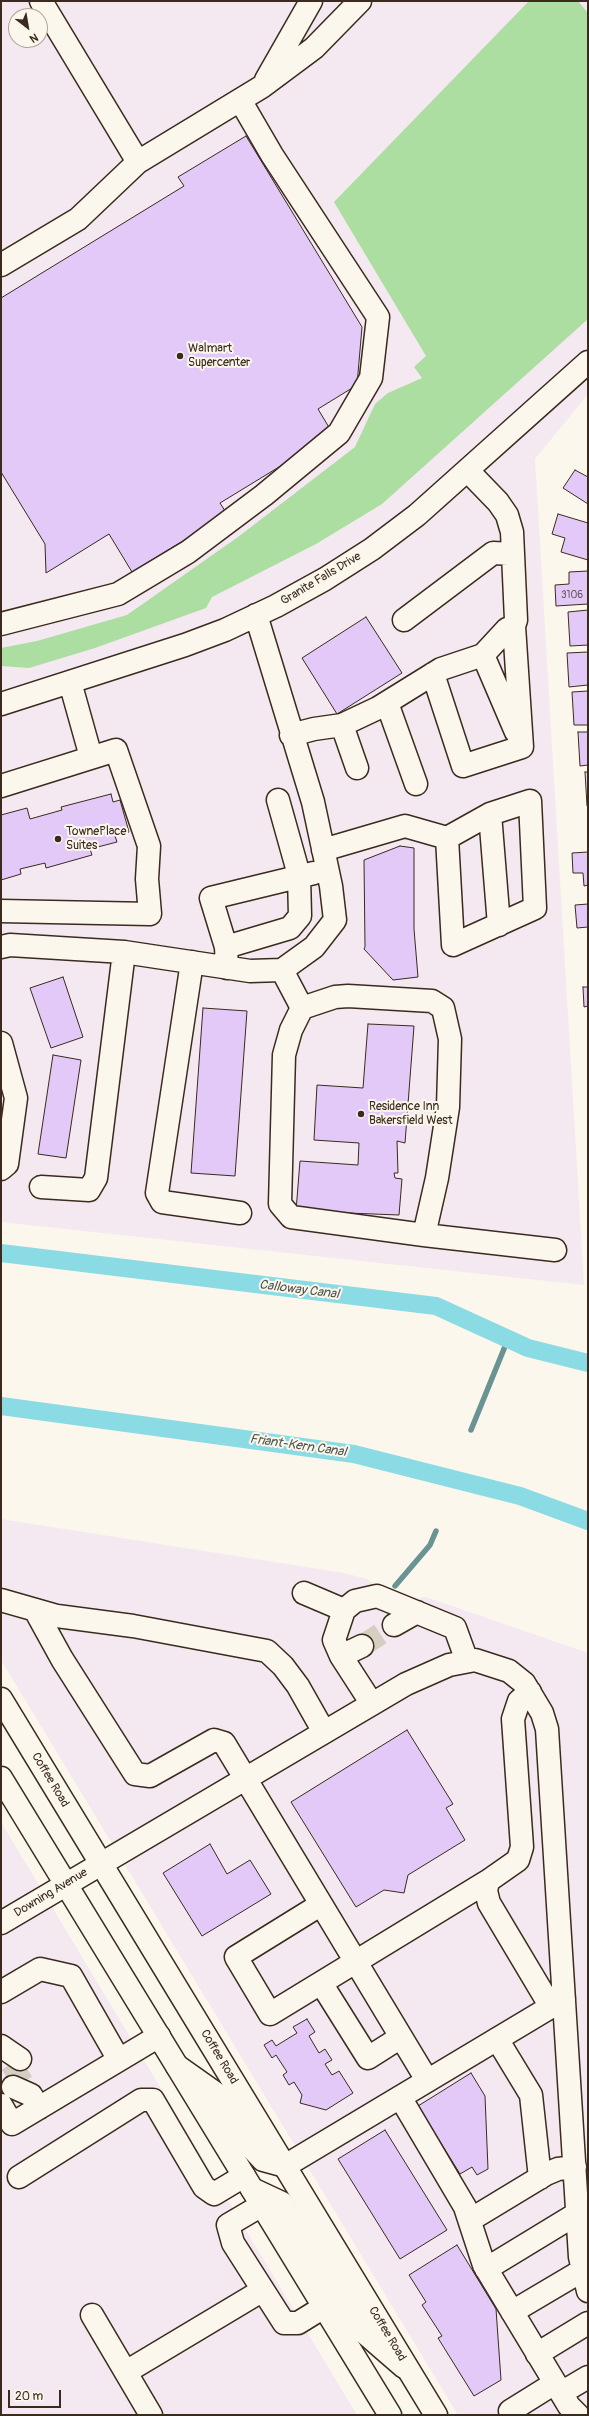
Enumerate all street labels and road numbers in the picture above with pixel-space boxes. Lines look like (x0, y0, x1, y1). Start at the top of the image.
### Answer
street label: Granite Falls Drive (278, 549, 364, 609)
street label: Coffee Road (28, 1750, 72, 1810)
street label: Downing Avenue (12, 1865, 90, 1921)
street label: Coffee Road (197, 2027, 241, 2087)
street label: Coffee Road (365, 2304, 409, 2364)

